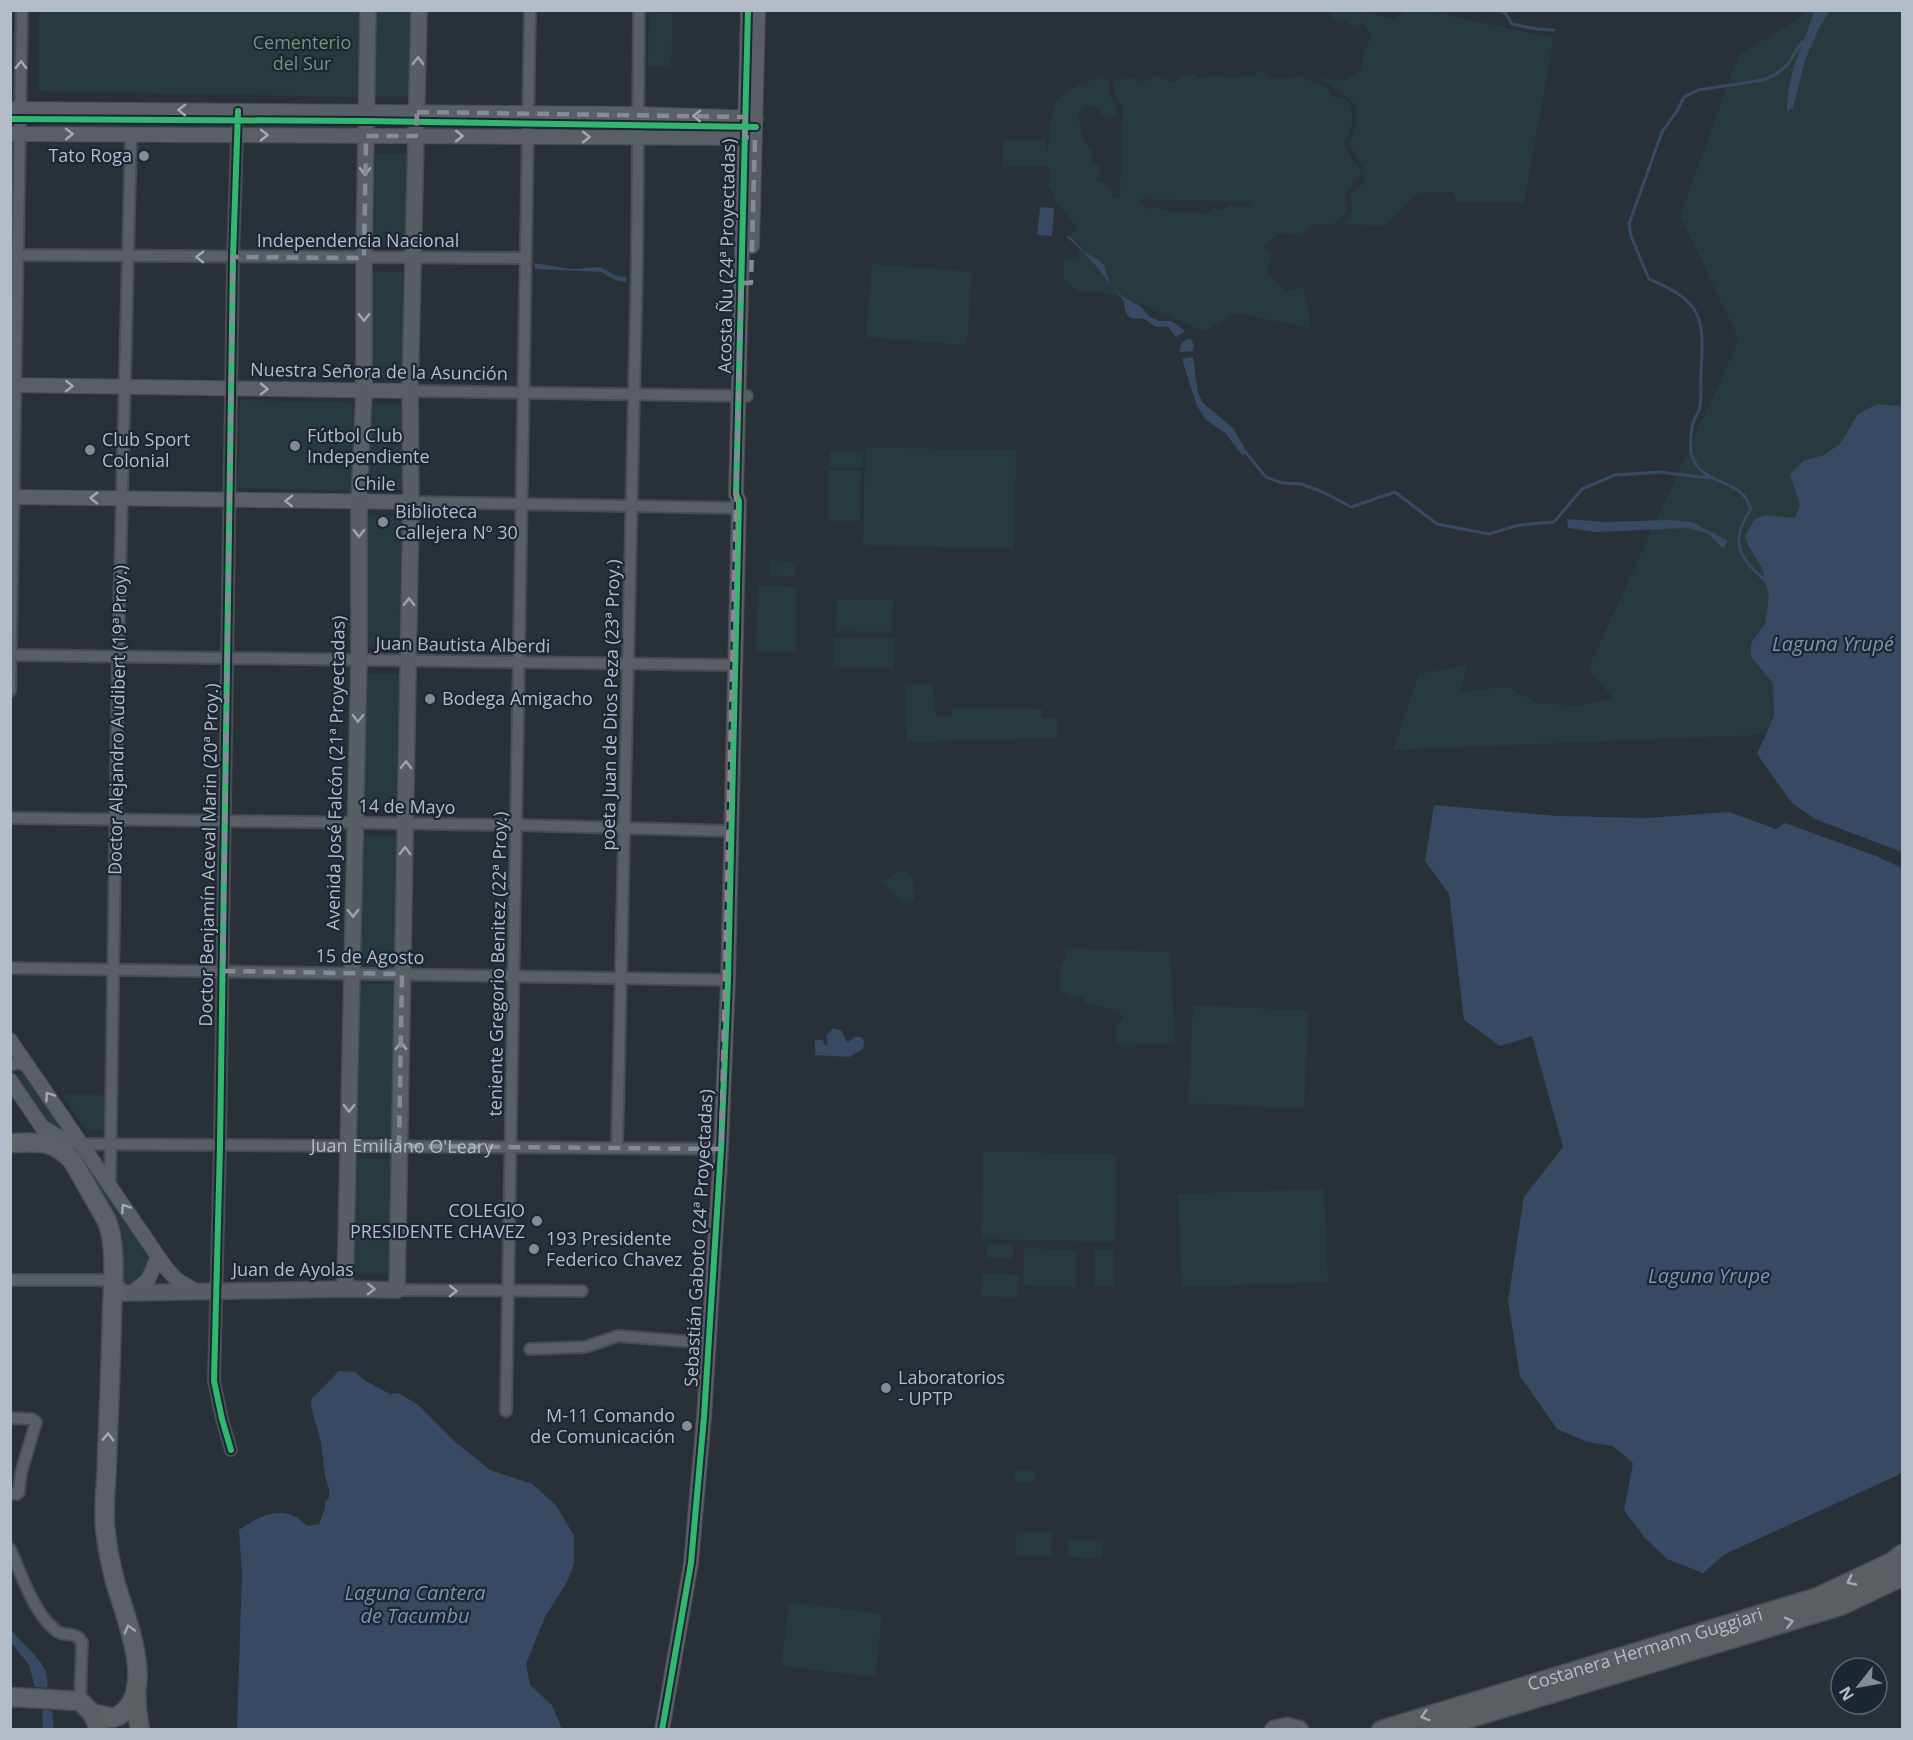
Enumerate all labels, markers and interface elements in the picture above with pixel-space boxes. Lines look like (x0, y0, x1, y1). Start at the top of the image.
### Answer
park label: Cementerio del Sur (253, 30, 351, 75)
one-way arrow (411, 57, 424, 66)
one-way arrow (15, 60, 28, 69)
one-way arrow (177, 104, 186, 117)
one-way arrow (693, 109, 702, 122)
one-way arrow (64, 128, 73, 140)
one-way arrow (259, 129, 268, 141)
one-way arrow (454, 130, 463, 143)
one-way arrow (581, 131, 590, 143)
street label: Acosta Ñu (24ª Proyectadas) (712, 138, 740, 374)
place label: Tato Roga (48, 143, 132, 167)
marker: Tato Roga (137, 149, 151, 163)
one-way arrow (359, 166, 371, 175)
street label: Independencia Nacional (257, 228, 459, 252)
one-way arrow (196, 251, 205, 263)
one-way arrow (358, 312, 370, 321)
street label: Nuestra Señora de la Asunción (250, 357, 508, 385)
one-way arrow (64, 380, 73, 392)
one-way arrow (259, 383, 268, 395)
place label: Fútbol Club Independiente (307, 423, 430, 468)
place label: Club Sport Colonial (102, 427, 190, 472)
marker: Fútbol Club Independiente (288, 439, 302, 453)
marker: Club Sport Colonial (83, 443, 97, 457)
street label: Chile (354, 471, 396, 495)
one-way arrow (90, 492, 99, 504)
one-way arrow (285, 495, 294, 507)
place label: Biblioteca Callejera Nº 30 (395, 499, 518, 544)
marker: Biblioteca Callejera Nº 30 (376, 515, 390, 529)
one-way arrow (353, 528, 365, 537)
street label: poeta Juan de Dios Peza (23ª Proy.) (595, 559, 625, 851)
street label: Doctor Alejandro Audibert (19ª Proy.) (102, 565, 132, 875)
one-way arrow (403, 597, 415, 606)
street label: Avenida José Falcón (21ª Proyectadas) (320, 615, 350, 931)
street label: Juan Bautista Alberdi (373, 630, 551, 658)
water label: Laguna Yrupé (1772, 630, 1894, 657)
street label: Doctor Benjamín Aceval Marin (20ª Proy.) (193, 683, 223, 1027)
place label: Bodega Amigacho (442, 686, 593, 710)
marker: Bodega Amigacho (423, 692, 437, 706)
one-way arrow (351, 713, 364, 722)
one-way arrow (400, 761, 412, 770)
street label: 14 de Mayo (358, 793, 456, 819)
street label: teniente Gregorio Benitez (22ª Proy.) (482, 811, 512, 1117)
one-way arrow (398, 847, 411, 856)
one-way arrow (347, 908, 360, 917)
street label: 15 de Agosto (315, 943, 425, 969)
one-way arrow (395, 1042, 407, 1051)
street label: Sebastián Gaboto (24ª Proyectadas) (678, 1088, 718, 1387)
one-way arrow (45, 1091, 56, 1102)
one-way arrow (343, 1103, 356, 1112)
street label: Juan Emiliano O'Leary (309, 1133, 494, 1158)
place label: COLEGIO PRESIDENTE CHAVEZ (350, 1198, 525, 1243)
one-way arrow (122, 1204, 133, 1215)
marker: COLEGIO PRESIDENTE CHAVEZ (530, 1214, 544, 1228)
place label: 193 Presidente Federico Chavez (546, 1226, 682, 1271)
marker: 193 Presidente Federico Chavez (527, 1242, 541, 1256)
street label: Juan de Ayolas (230, 1257, 354, 1281)
water label: Laguna Yrupe (1648, 1262, 1770, 1289)
one-way arrow (366, 1283, 375, 1295)
one-way arrow (448, 1285, 457, 1297)
place label: Laboratorios - UPTP (898, 1365, 1005, 1410)
marker: Laboratorios - UPTP (879, 1381, 893, 1395)
place label: M-11 Comando de Comunicación (530, 1403, 675, 1448)
marker: M-11 Comando de Comunicación (680, 1419, 694, 1433)
one-way arrow (102, 1432, 114, 1441)
one-way arrow (1847, 1574, 1858, 1586)
water label: Laguna Cantera de Tacumbu (344, 1579, 486, 1629)
street label: Costanera Hermann Guggiari (1524, 1602, 1765, 1696)
one-way arrow (1783, 1617, 1794, 1629)
one-way arrow (124, 1624, 136, 1635)
north arrow (1829, 1656, 1889, 1716)
text: N (1833, 1682, 1859, 1705)
one-way arrow (1420, 1709, 1431, 1721)

